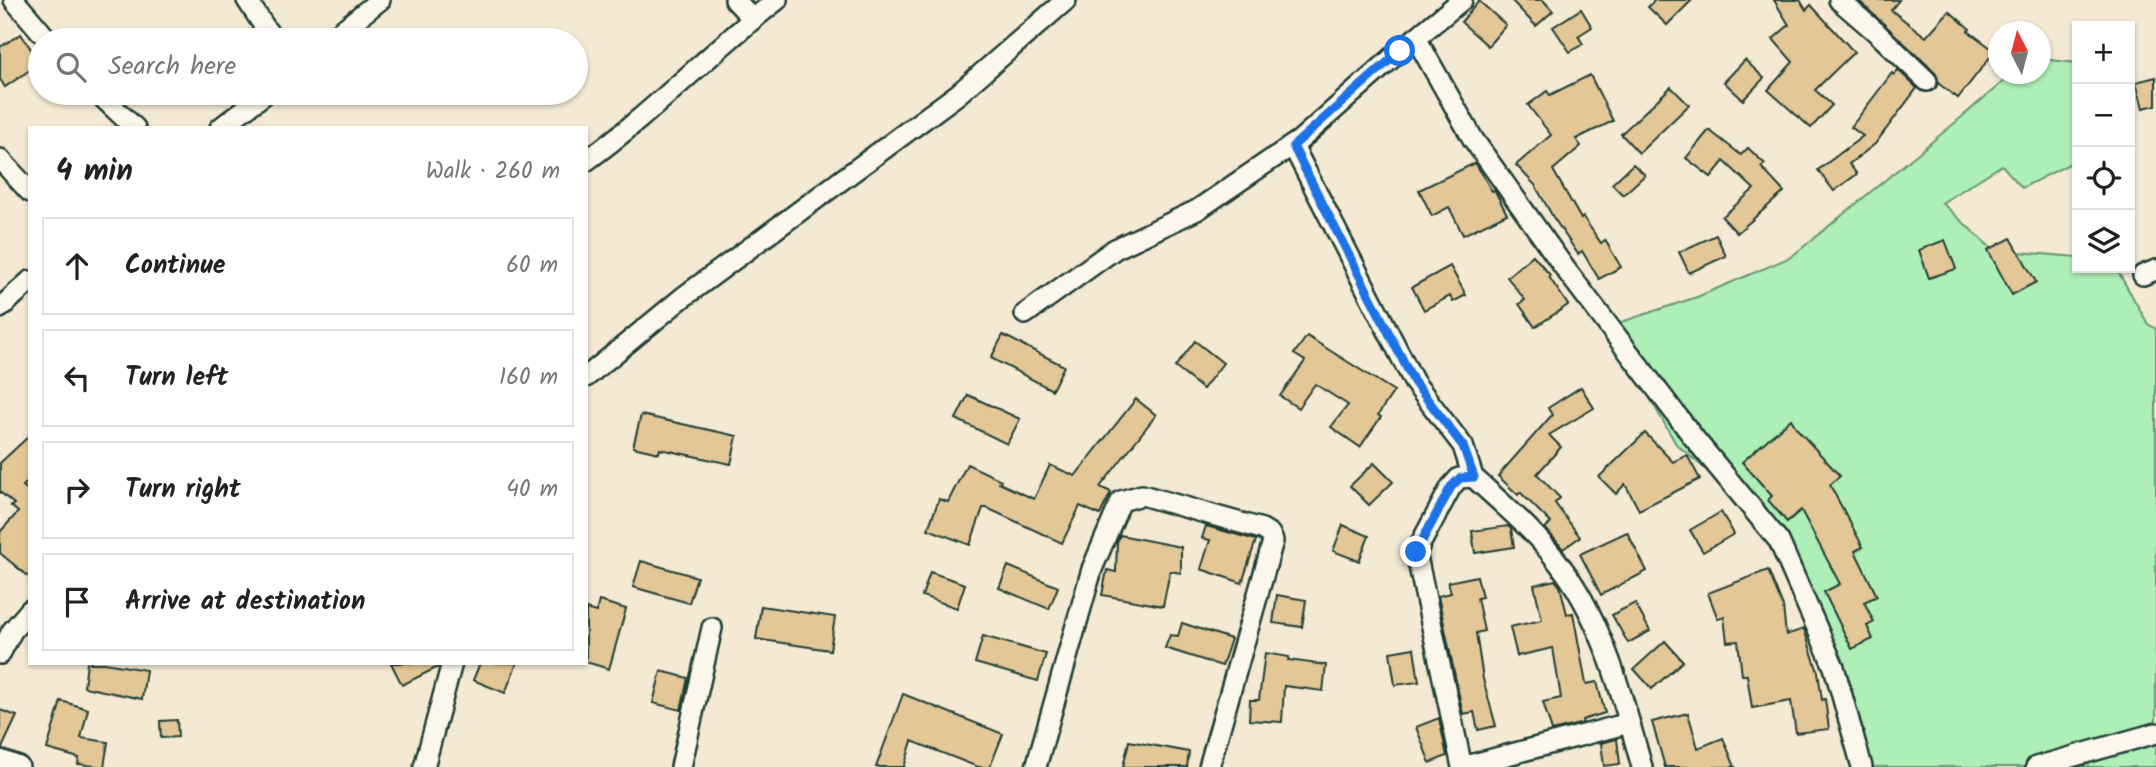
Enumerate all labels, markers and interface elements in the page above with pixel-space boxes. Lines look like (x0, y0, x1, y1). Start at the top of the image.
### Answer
north arrow (1988, 21, 2051, 84)
map controls (2072, 21, 2135, 273)
button: + (2072, 21, 2135, 84)
search box (28, 28, 588, 105)
route start (1384, 35, 1415, 66)
text: Search here (108, 46, 236, 88)
icon: search (52, 48, 90, 86)
button: − (2072, 84, 2135, 147)
button: locate (2072, 147, 2135, 210)
text: 4 min (56, 148, 133, 196)
text: Walk · 260 m (426, 154, 560, 190)
button: layers (2072, 210, 2135, 273)
text: Continue (125, 245, 226, 287)
icon: ahead (58, 247, 96, 285)
text: 60 m (506, 248, 558, 284)
text: Turn left (125, 357, 228, 399)
icon: left (58, 359, 96, 397)
text: 160 m (499, 360, 558, 396)
text: Turn right (125, 469, 241, 511)
icon: right (58, 471, 96, 509)
text: 40 m (506, 472, 558, 508)
route end (1400, 536, 1431, 567)
text: Arrive at destination (125, 581, 365, 623)
icon: arrive (58, 583, 96, 621)

